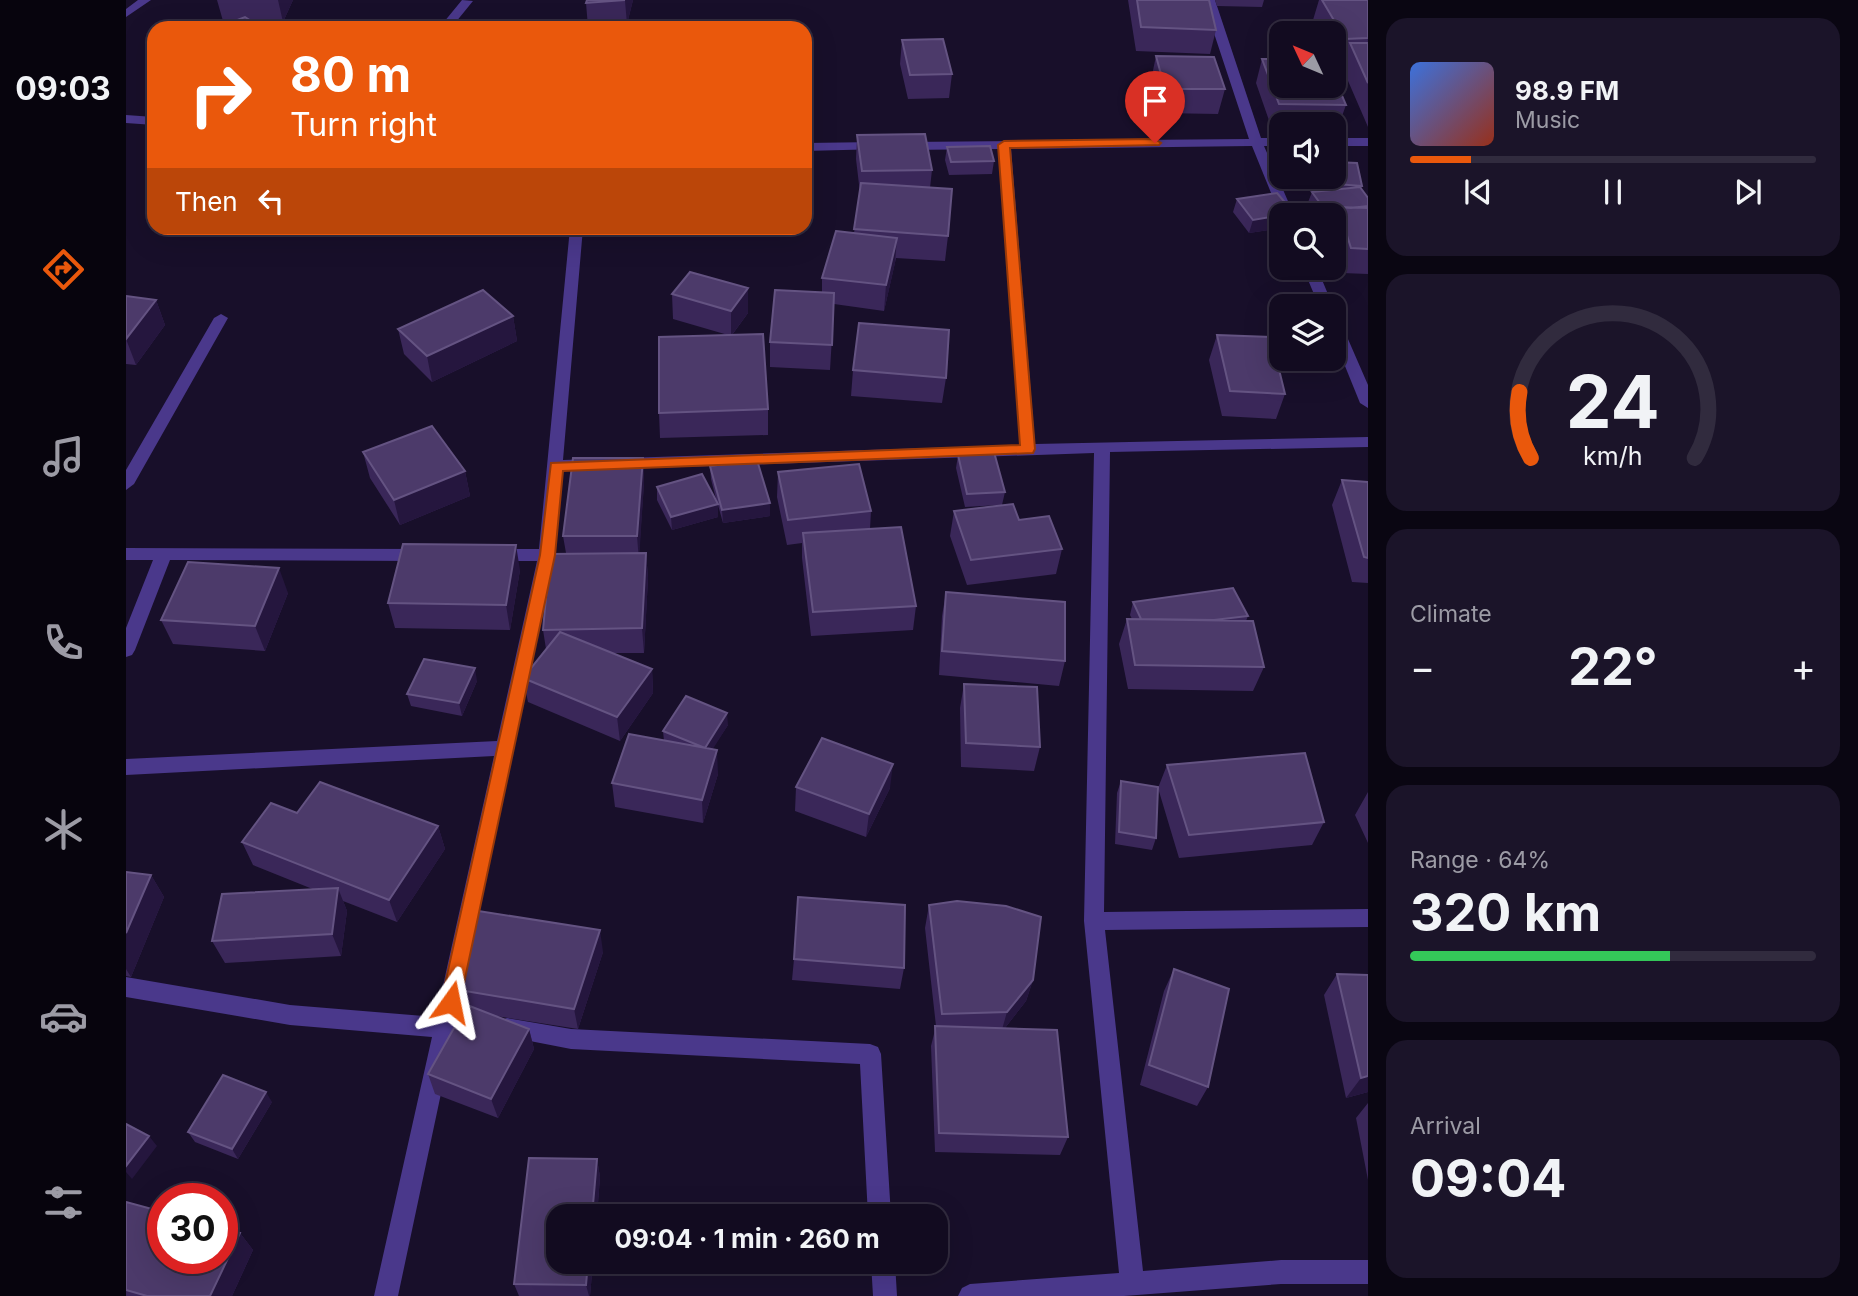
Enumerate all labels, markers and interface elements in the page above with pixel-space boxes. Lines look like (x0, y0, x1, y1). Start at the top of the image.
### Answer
north arrow (1269, 21, 1346, 98)
map controls (1269, 21, 1346, 371)
text: 80 m (290, 45, 411, 104)
icon: right (175, 49, 266, 140)
text: 09:03 (15, 69, 111, 108)
pin (1125, 71, 1185, 143)
text: 98.9 FM (1515, 75, 1619, 106)
icon: arrive (1136, 82, 1174, 120)
text: Turn right (290, 105, 437, 144)
text: Music (1515, 106, 1580, 134)
button: sound (1269, 112, 1346, 189)
icon: previous (1459, 173, 1497, 211)
icon: pause (1594, 173, 1632, 211)
icon: next (1729, 173, 1767, 211)
icon: left (252, 182, 290, 220)
text: Then (175, 186, 238, 217)
button: search (1269, 203, 1346, 280)
icon: directions (39, 245, 88, 294)
button: layers (1269, 294, 1346, 371)
text: 24 (1566, 358, 1660, 447)
icon: music (39, 432, 88, 481)
text: km/h (1583, 441, 1643, 471)
text: Climate (1410, 600, 1492, 628)
icon: phone (39, 618, 88, 667)
text: 22° (1568, 635, 1658, 698)
text: − (1410, 644, 1435, 690)
text: + (1791, 644, 1816, 690)
icon: climate (39, 805, 88, 854)
text: Range · 64% (1410, 846, 1550, 874)
text: 320 km (1410, 881, 1601, 944)
position arrow (414, 965, 488, 1039)
icon: car (39, 992, 88, 1041)
text: Arrival (1410, 1112, 1481, 1140)
text: 09:04 (1410, 1147, 1566, 1210)
icon: filters (39, 1178, 88, 1227)
speed limit sign: 30 (147, 1183, 238, 1274)
text: 09:04 · 1 min · 260 m (614, 1223, 880, 1254)

